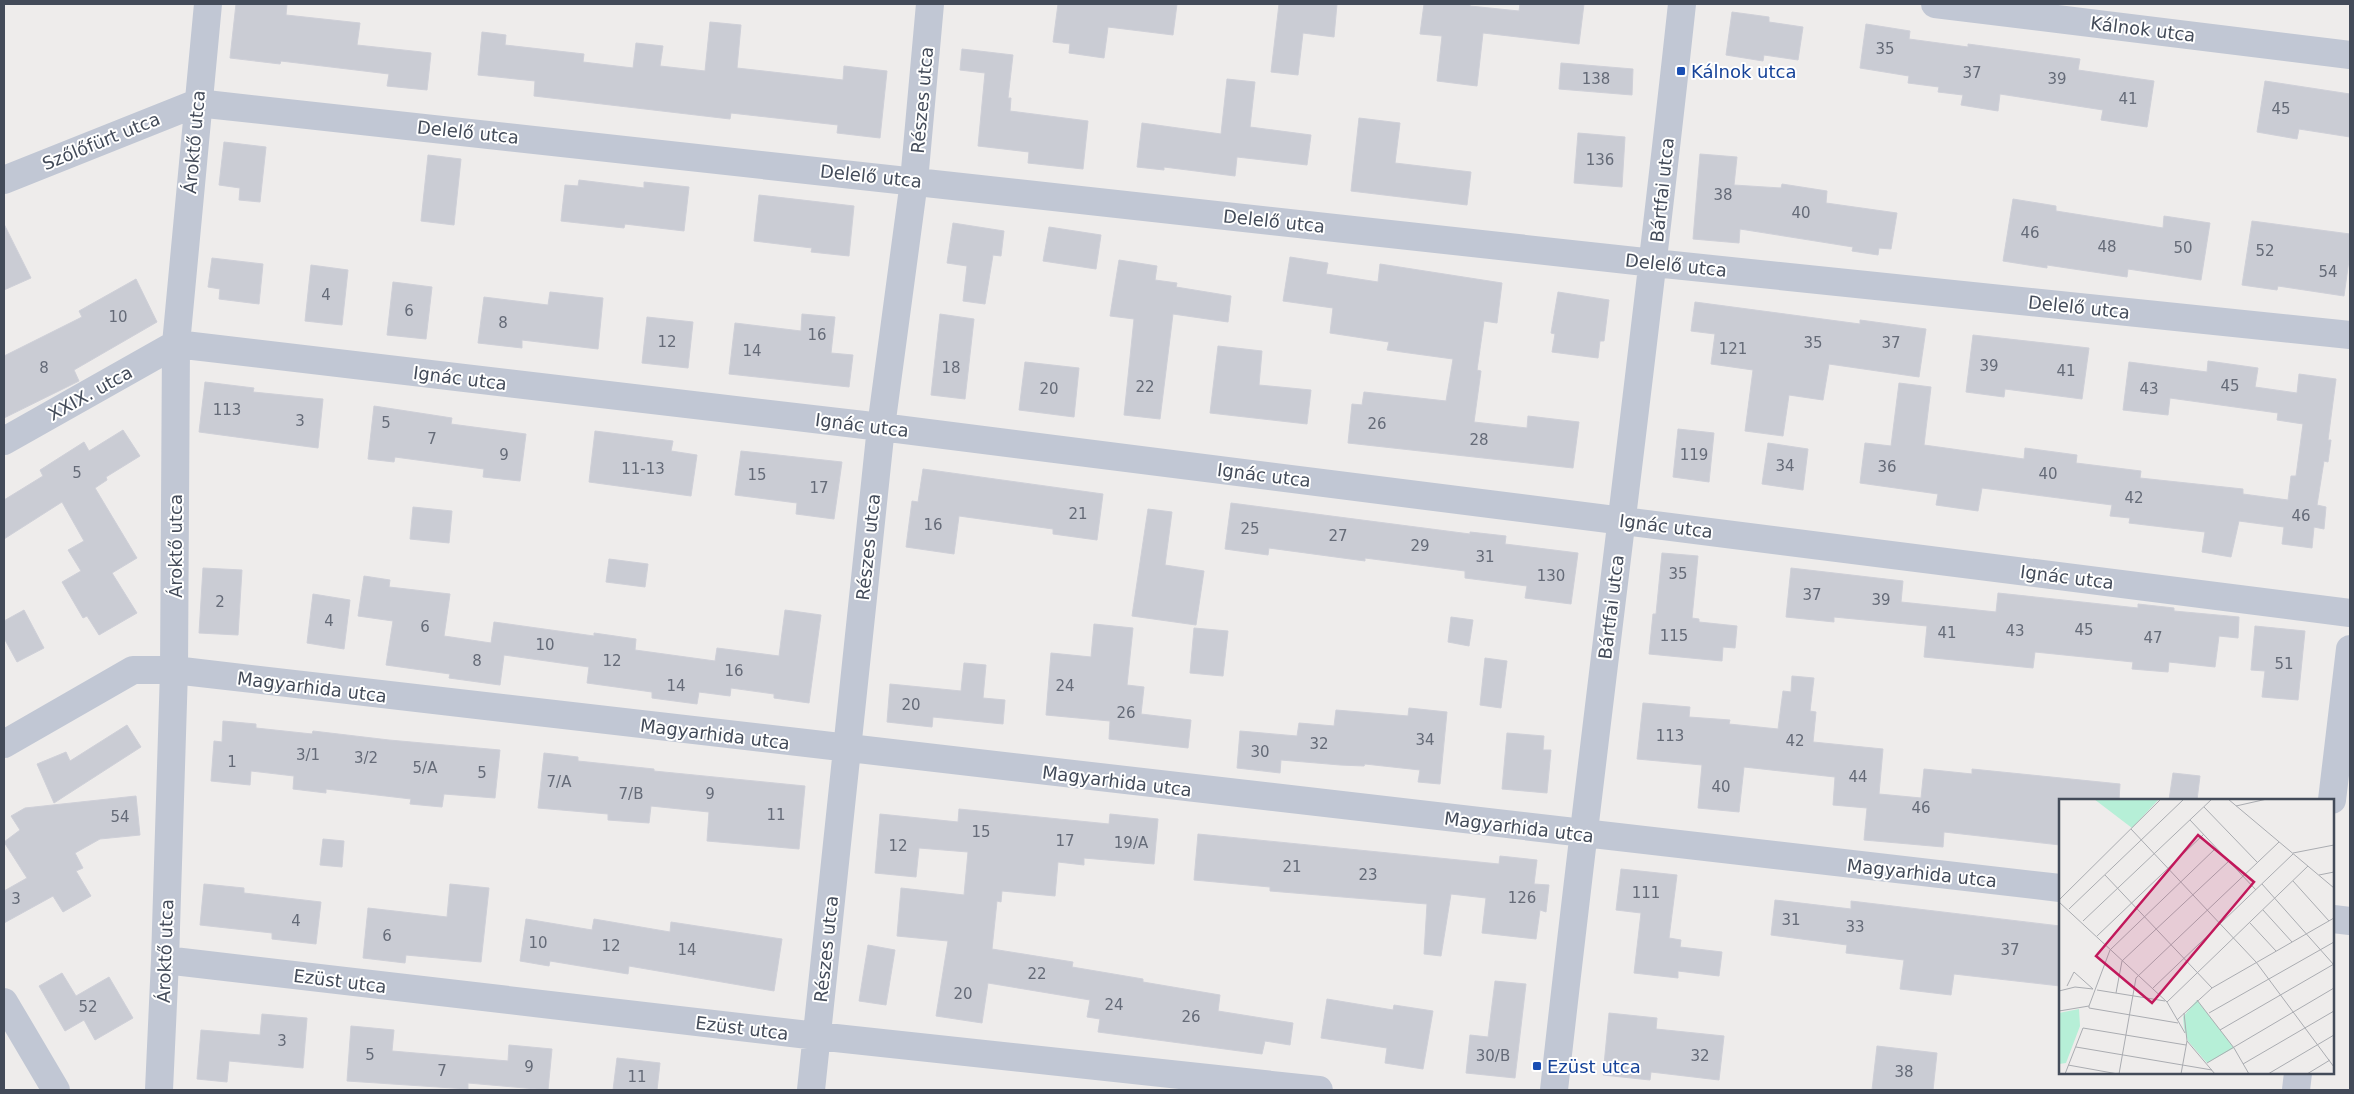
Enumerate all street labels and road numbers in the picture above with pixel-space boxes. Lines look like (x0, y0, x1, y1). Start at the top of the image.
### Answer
street label: Kálnok utca (2089, 12, 2197, 46)
street label: Részes utca (907, 46, 937, 154)
street label: Ároktő utca (179, 89, 209, 195)
street label: Szőlőfürt utca (39, 108, 163, 174)
street label: Delelő utca (416, 116, 520, 148)
street label: Bártfai utca (1646, 137, 1678, 243)
street label: Delelő utca (819, 160, 923, 192)
street label: Delelő utca (1222, 205, 1326, 237)
street label: Delelő utca (1624, 249, 1728, 281)
street label: Delelő utca (2027, 291, 2131, 323)
street label: XXIX. utca (44, 361, 136, 425)
street label: Ignác utca (412, 362, 508, 394)
street label: Ignác utca (814, 409, 910, 441)
street label: Ignác utca (1216, 459, 1312, 491)
street label: Részes utca (852, 493, 884, 601)
street label: Ároktő utca (165, 494, 186, 598)
street label: Ignác utca (1618, 510, 1714, 542)
street label: Bártfai utca (1594, 553, 1628, 661)
street label: Ignác utca (2019, 561, 2115, 593)
street label: Magyarhida utca (236, 667, 388, 707)
street label: Magyarhida utca (639, 714, 791, 754)
street label: Magyarhida utca (1041, 761, 1193, 801)
street label: Magyarhida utca (1443, 807, 1595, 847)
street label: Magyarhida utca (1846, 855, 1998, 891)
street label: Részes utca (810, 895, 842, 1003)
street label: Ároktő utca (153, 899, 177, 1003)
street label: Ezüst utca (292, 965, 388, 997)
street label: Ezüst utca (694, 1012, 790, 1044)

